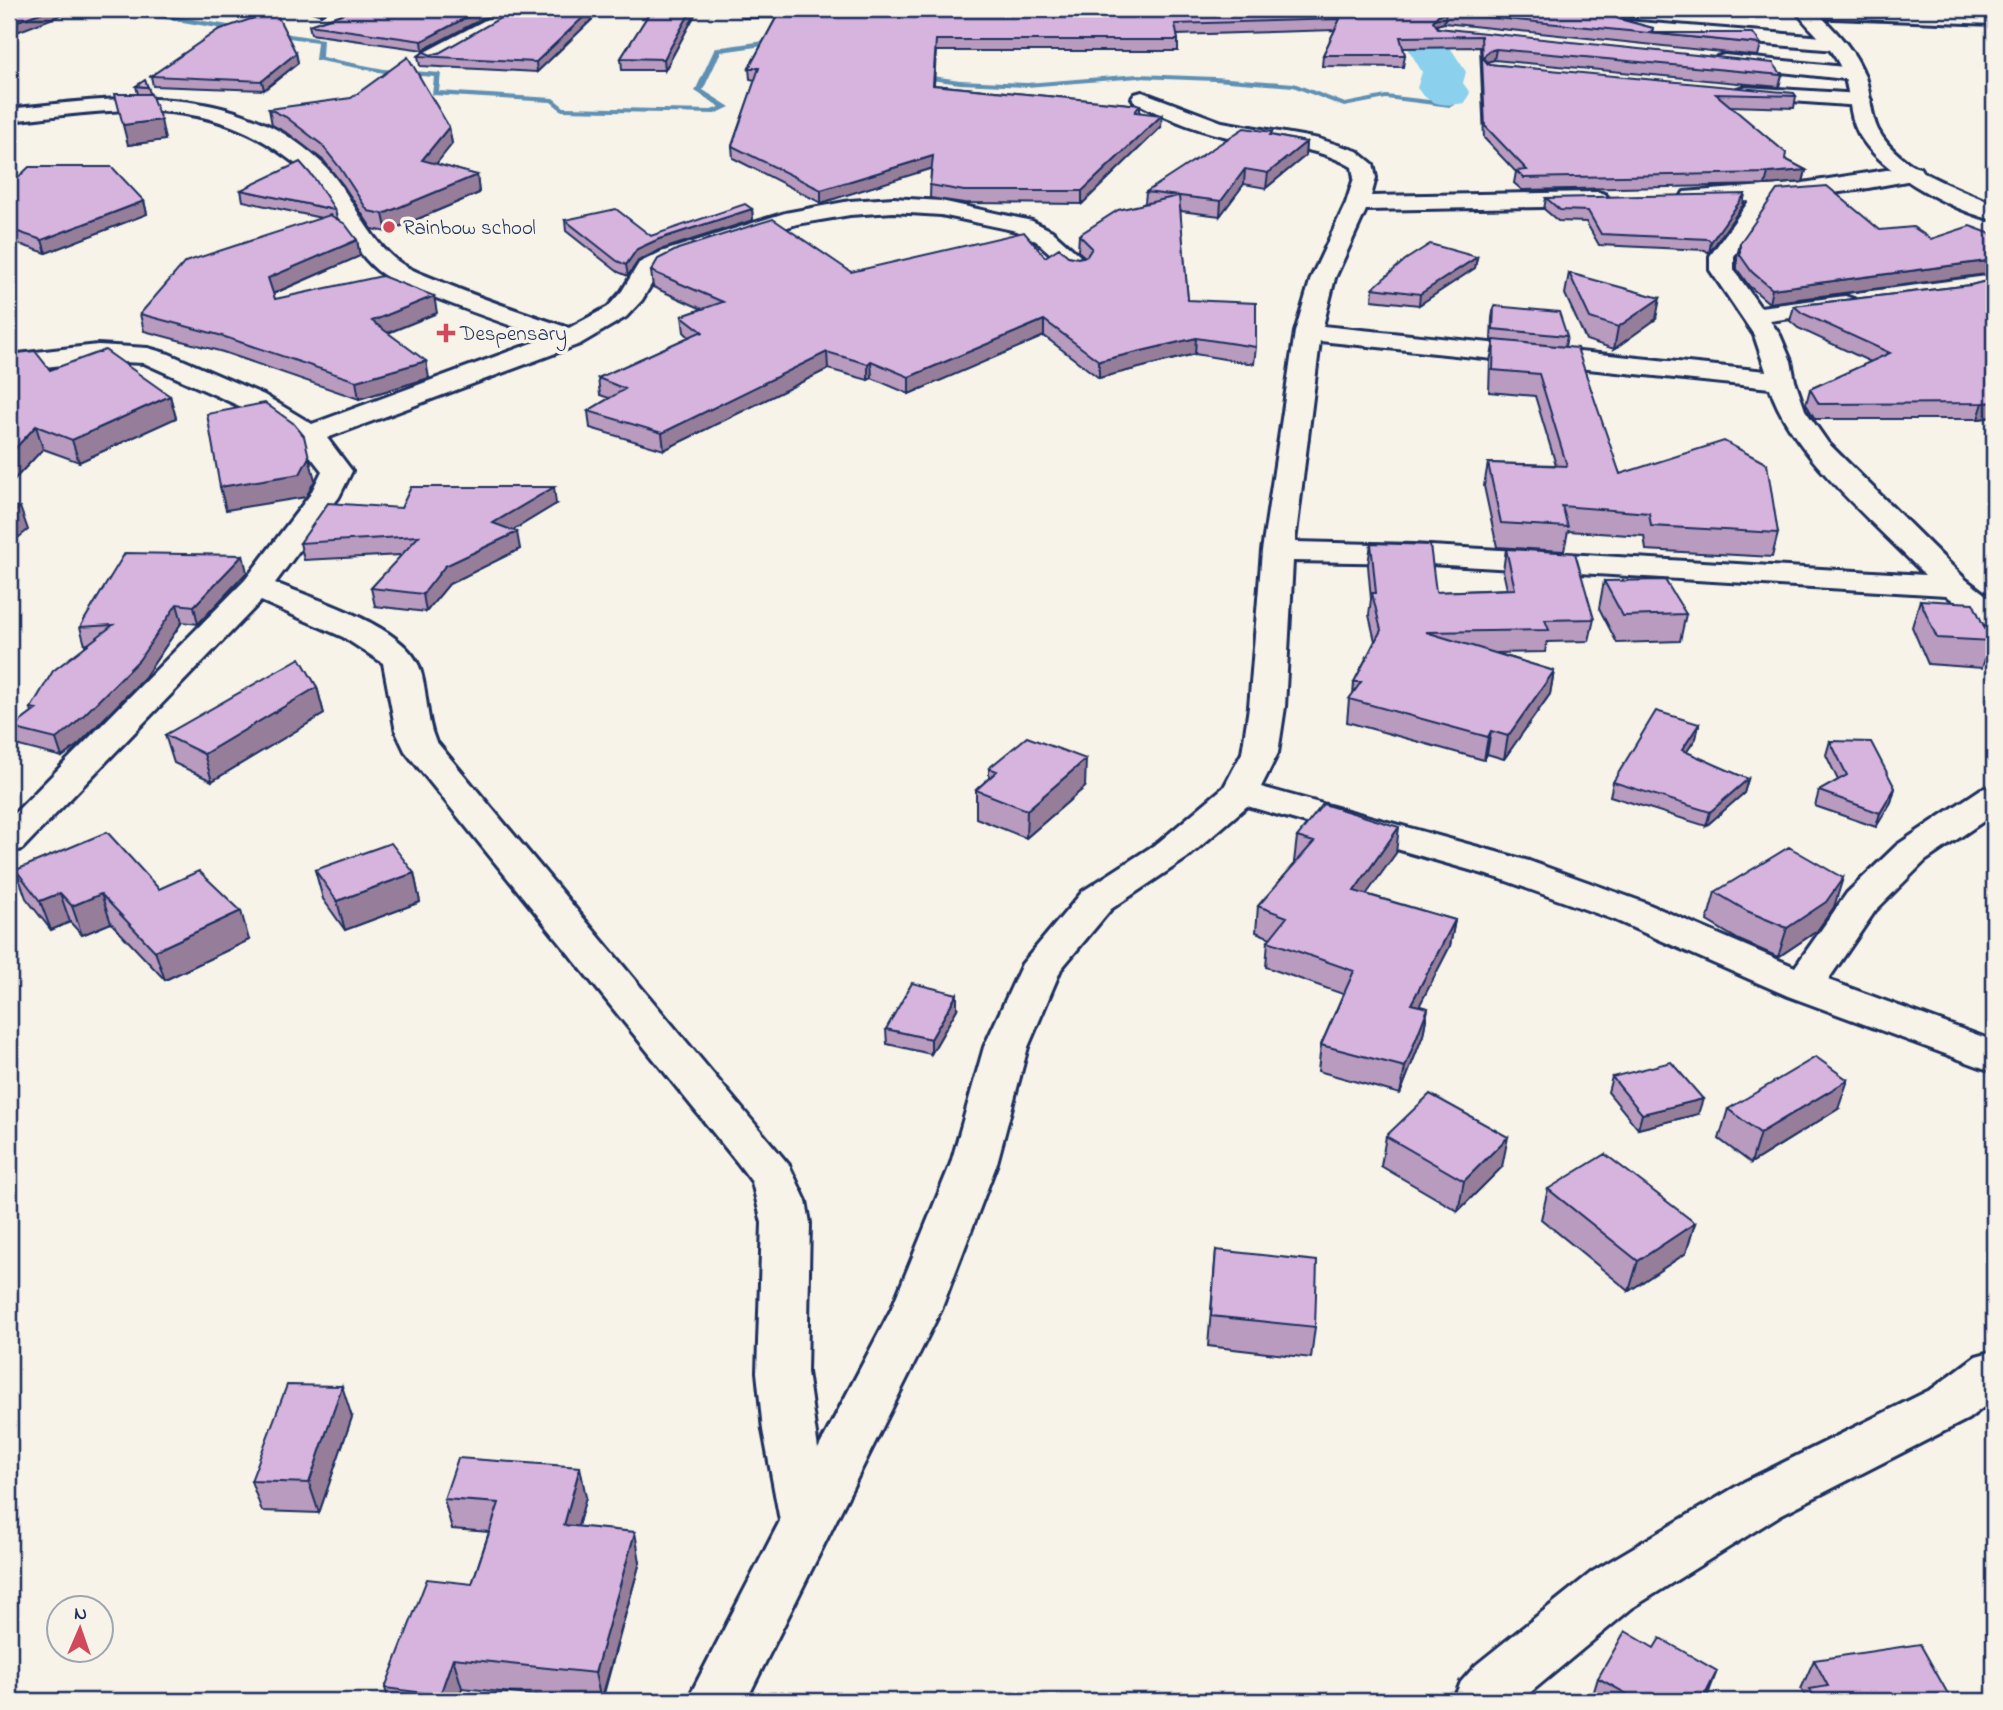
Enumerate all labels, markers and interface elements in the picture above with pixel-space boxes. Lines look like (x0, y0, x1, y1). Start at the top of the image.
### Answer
place label: Rainbow school (403, 214, 536, 244)
marker: Rainbow school (381, 219, 397, 235)
place label: Despensary (459, 320, 567, 352)
marker: Despensary (438, 325, 454, 341)
north arrow (46, 1594, 116, 1664)
text: N (74, 1601, 88, 1628)

